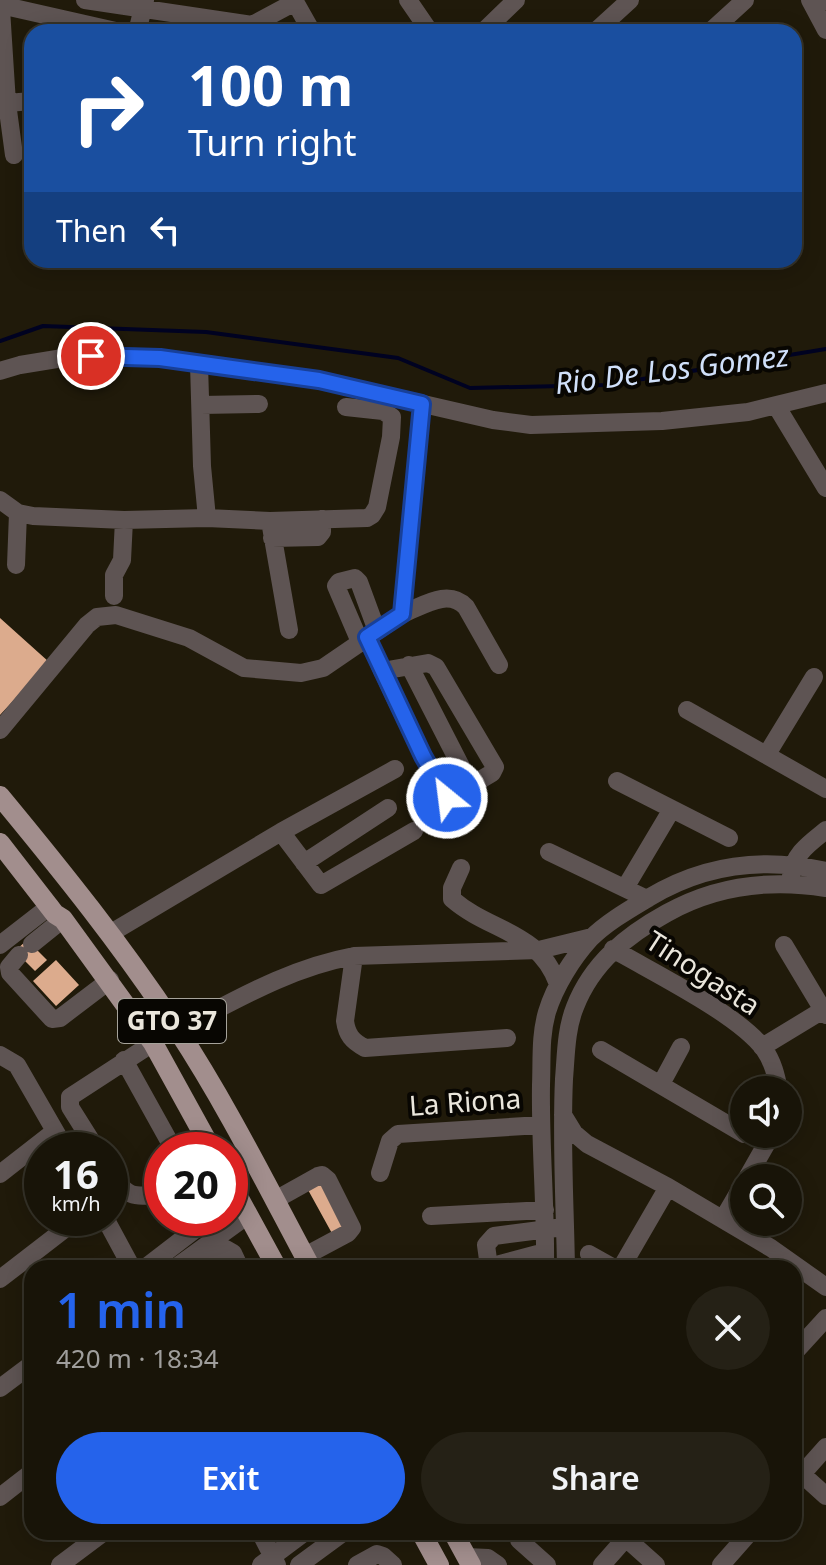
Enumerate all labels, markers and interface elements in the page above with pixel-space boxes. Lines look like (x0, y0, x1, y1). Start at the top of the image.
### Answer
text: 100 m (188, 46, 353, 122)
icon: right (56, 56, 160, 160)
text: Turn right (188, 118, 356, 167)
icon: left (143, 208, 187, 252)
text: Then (56, 210, 127, 251)
pin (57, 322, 125, 390)
icon: arrive (69, 334, 113, 378)
water label: Rio De Los Gomez (552, 334, 792, 403)
position arrow (405, 756, 489, 840)
street label: Tinogasta (639, 921, 768, 1023)
road number: GTO 37 (118, 999, 226, 1043)
map controls (730, 1076, 802, 1236)
button: sound (730, 1076, 802, 1148)
street label: La Riona (408, 1078, 522, 1124)
speed limit sign: 20 (144, 1132, 248, 1236)
text: 16 (53, 1146, 99, 1201)
button: search (730, 1164, 802, 1236)
text: km/h (51, 1190, 101, 1217)
text: 1 min (56, 1277, 186, 1342)
button: close (686, 1286, 770, 1370)
text: 420 m · 18:34 (56, 1340, 219, 1376)
button: Exit (56, 1432, 405, 1524)
button: Share (421, 1432, 770, 1524)

